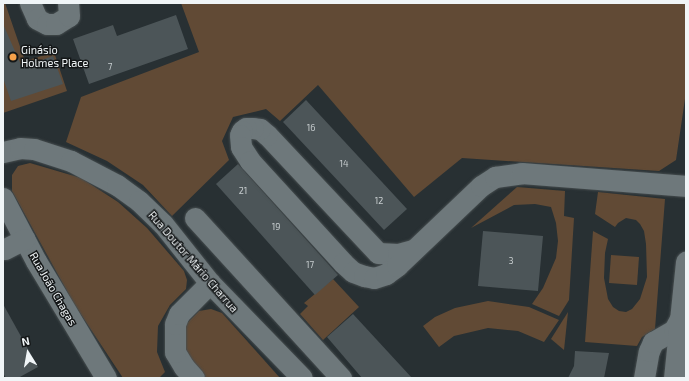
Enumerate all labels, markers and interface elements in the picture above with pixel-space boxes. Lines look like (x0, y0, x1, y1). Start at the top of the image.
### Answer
place label: Ginásio Holmes Place (21, 44, 88, 70)
marker: Ginásio Holmes Place (8, 52, 18, 62)
house number: 7 (108, 62, 112, 72)
house number: 16 (307, 123, 315, 133)
house number: 14 (339, 159, 349, 169)
house number: 21 (239, 186, 247, 196)
house number: 12 (375, 196, 383, 206)
street label: Rua Doutor Mário Charrua (145, 209, 241, 315)
house number: 19 (272, 222, 280, 232)
street label: Rua João Chagas (27, 250, 79, 328)
house number: 3 (508, 256, 514, 266)
house number: 17 (306, 260, 314, 270)
north arrow (8, 333, 48, 373)
text: N (20, 334, 31, 348)

